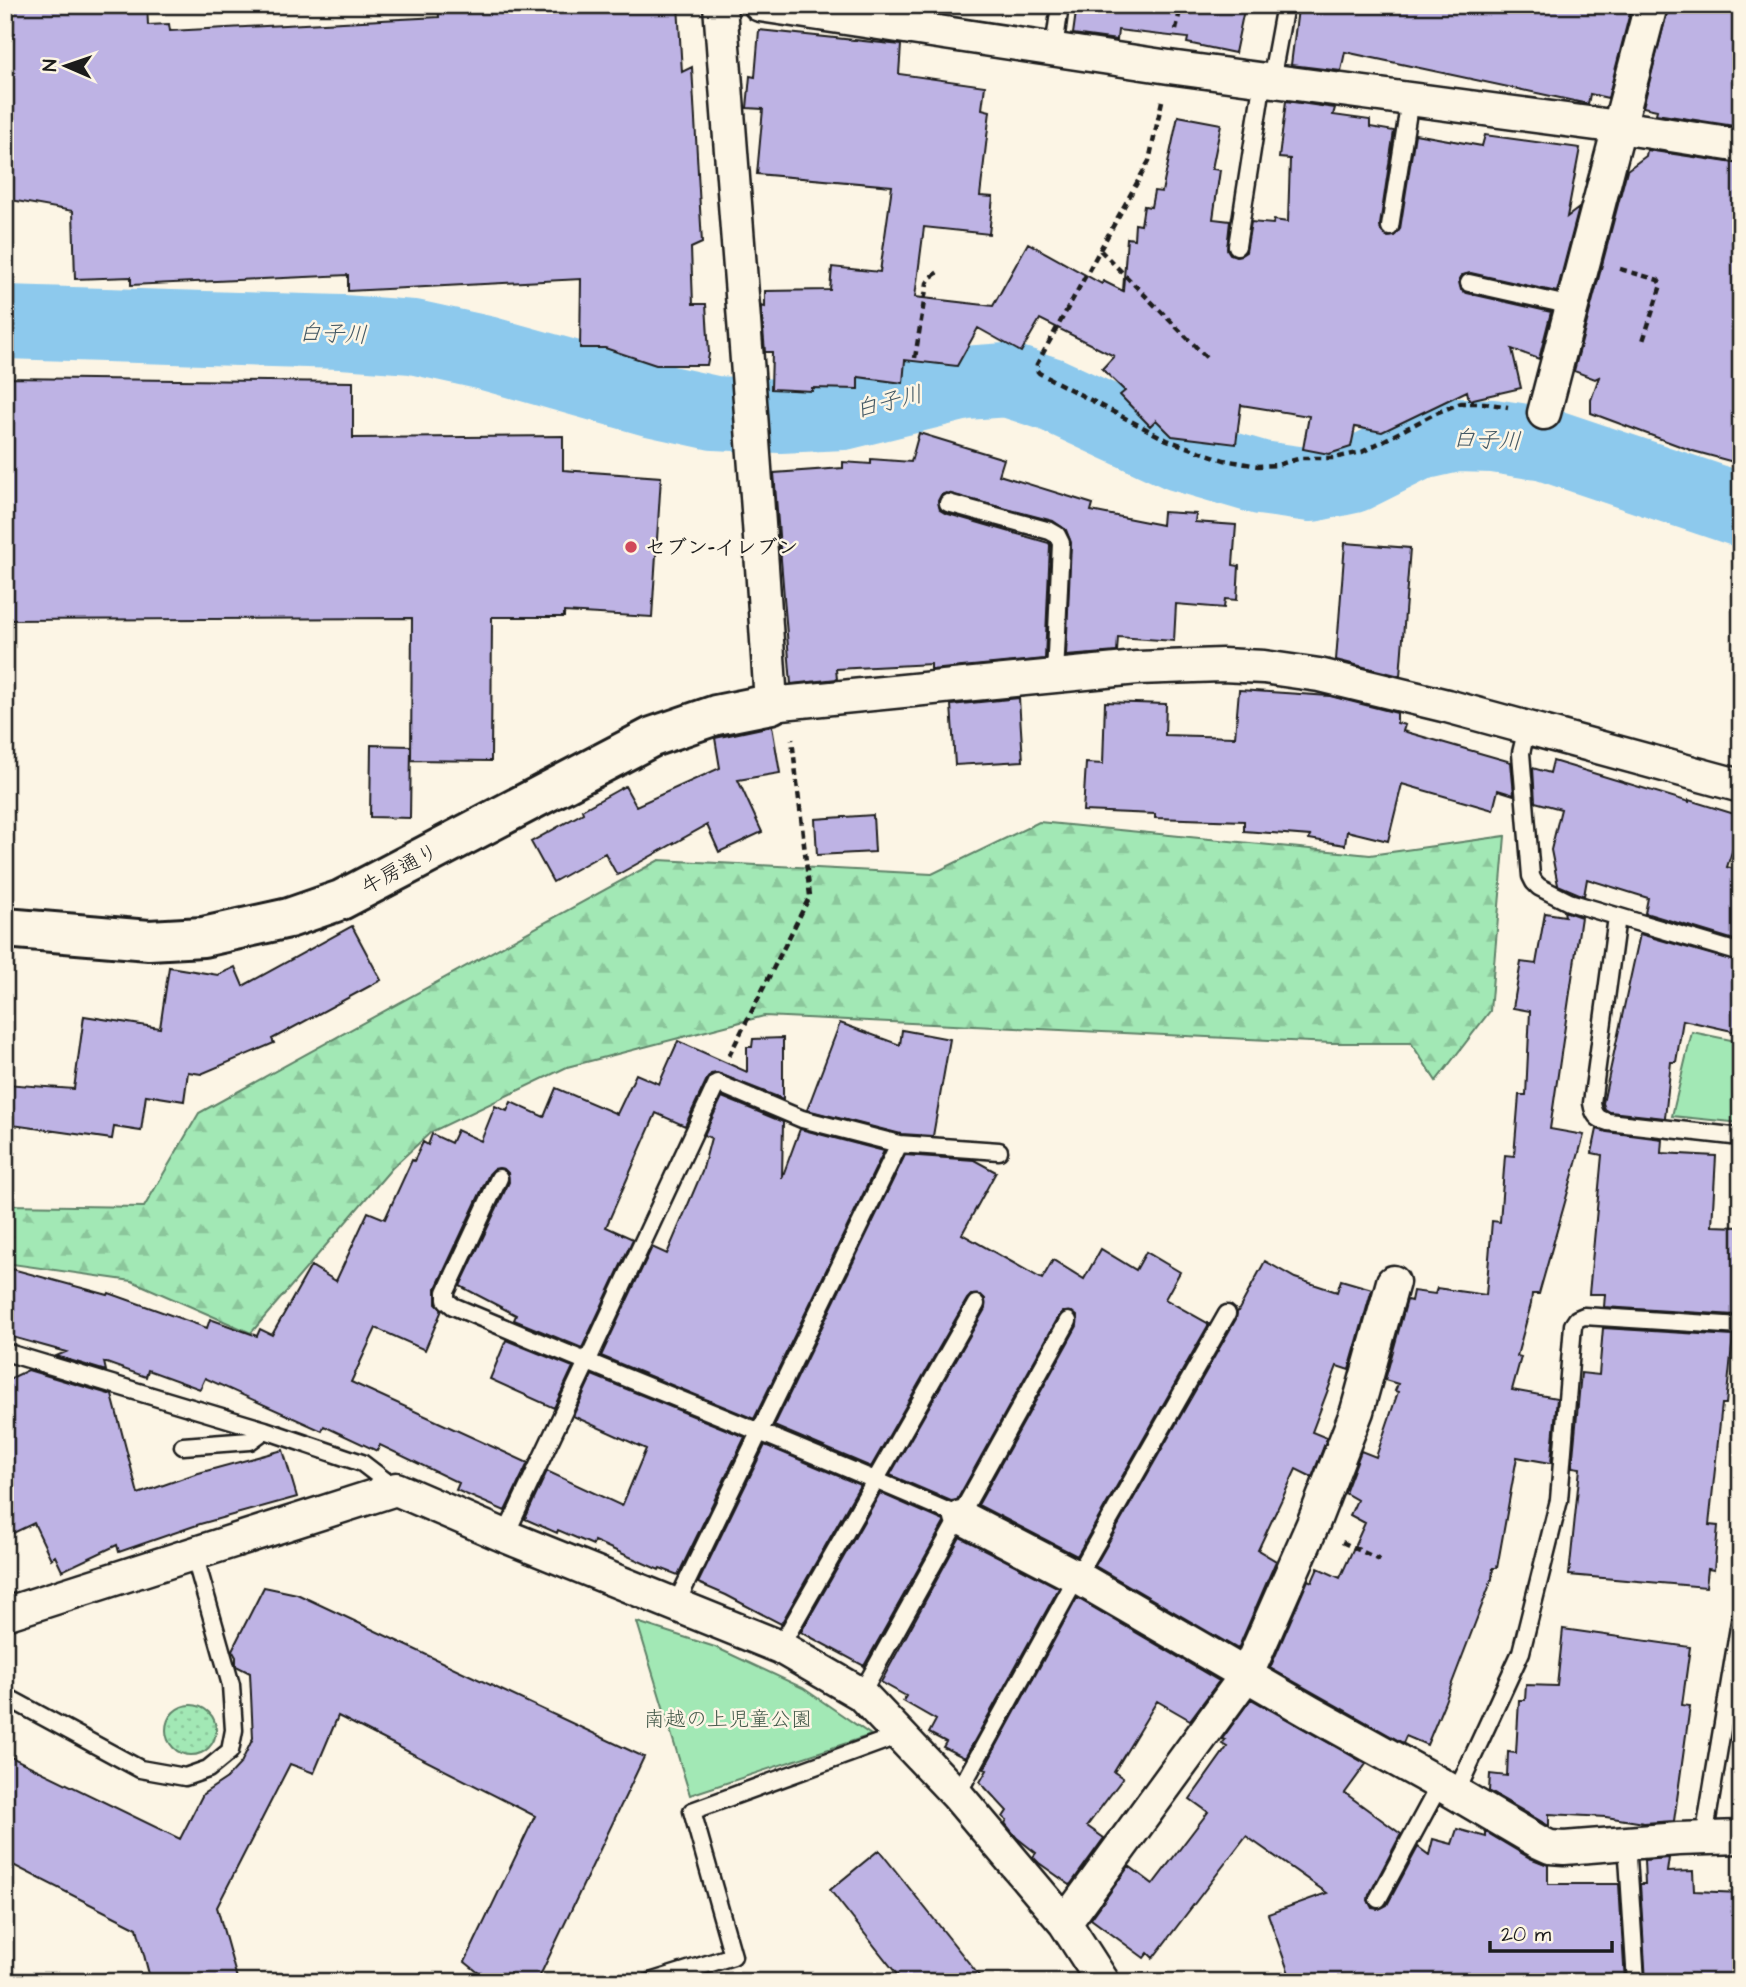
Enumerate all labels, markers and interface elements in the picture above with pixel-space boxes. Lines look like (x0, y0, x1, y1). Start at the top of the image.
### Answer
north arrow (32, 32, 102, 102)
text: N (37, 59, 64, 72)
water label: 白子川 (298, 317, 368, 351)
water label: 白子川 (852, 378, 926, 426)
water label: 白子川 (1452, 422, 1522, 458)
place label: セブン-イレブン (645, 533, 799, 562)
marker: セブン-イレブン (623, 539, 639, 555)
street label: 牛房通り (356, 836, 444, 902)
park label: 南越の上児童公園 (644, 1705, 812, 1734)
scale bar (1490, 1910, 1613, 1954)
text: 20 m (1501, 1920, 1552, 1949)

